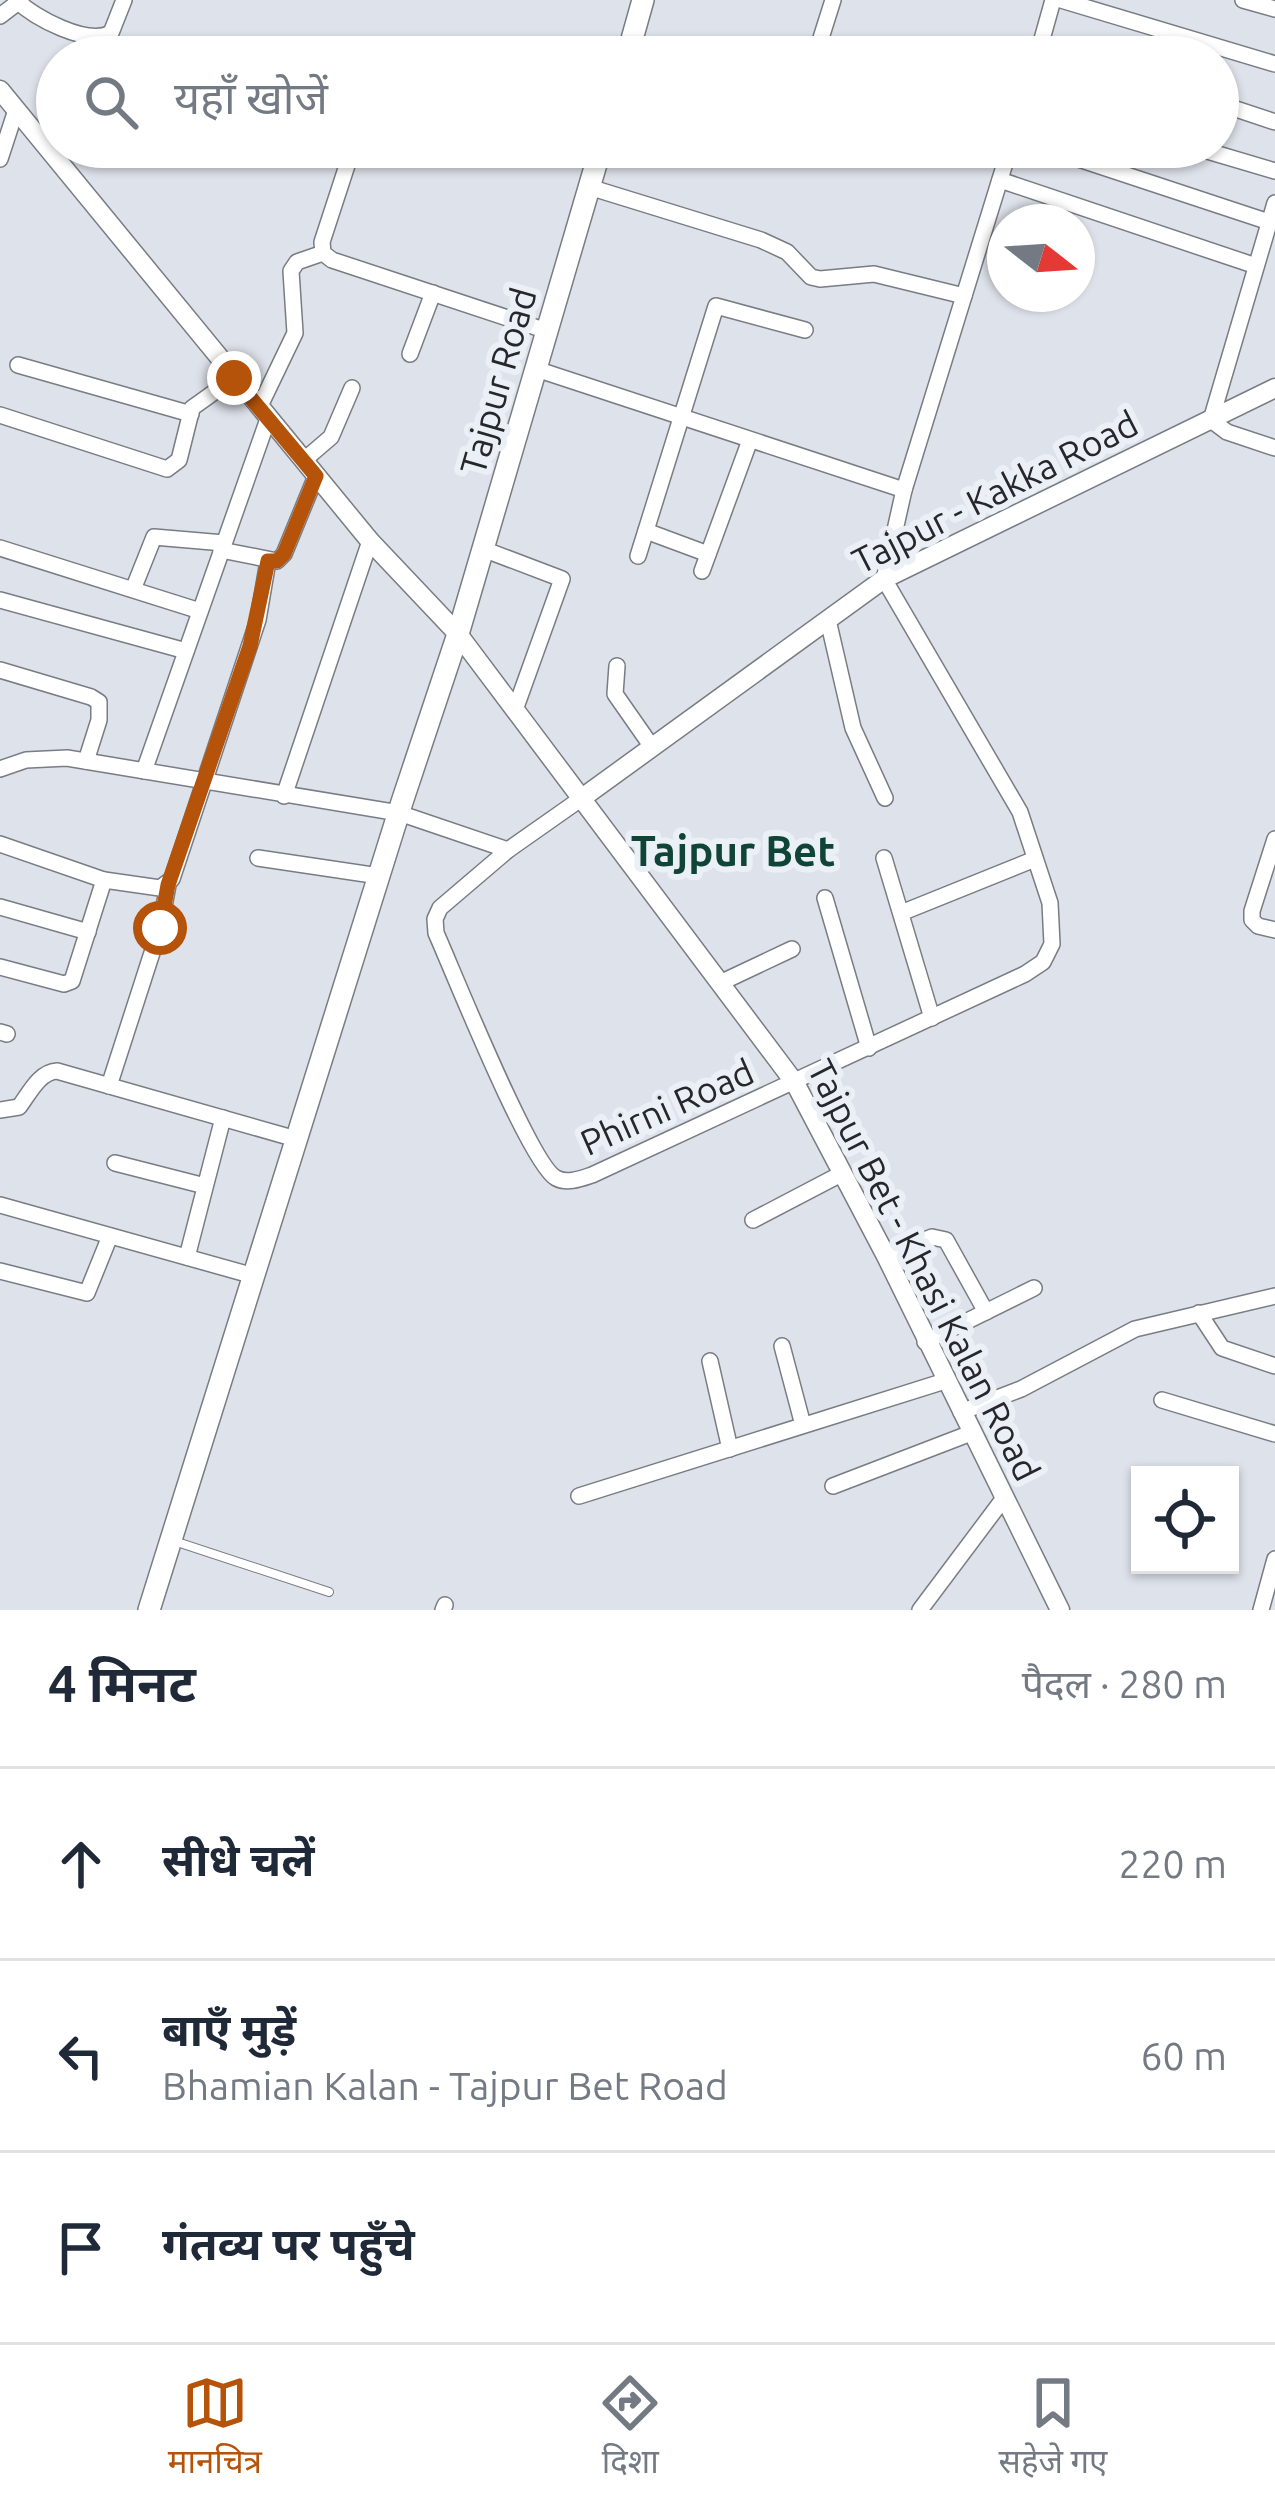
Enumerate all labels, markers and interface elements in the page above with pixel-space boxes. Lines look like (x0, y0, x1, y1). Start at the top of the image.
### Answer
search box (36, 36, 1239, 168)
icon: search (78, 69, 144, 135)
text: यहाँ खोजें (174, 72, 328, 123)
north arrow (987, 204, 1095, 312)
street label: Tajpur Road (451, 283, 544, 479)
route end (207, 351, 261, 405)
street label: Tajpur - Kakka Road (845, 402, 1144, 581)
district label: Tajpur Bet (631, 827, 835, 874)
route start (133, 901, 187, 955)
street label: Phirni Road (574, 1050, 760, 1163)
street label: Tajpur Bet - Khasi Kalan Road (800, 1052, 1049, 1487)
map controls (1131, 1466, 1239, 1574)
button: locate (1131, 1466, 1239, 1574)
text: 4 मिनट (48, 1654, 196, 1712)
text: पैदल · 280 m (1022, 1662, 1227, 1705)
icon: ahead (48, 1831, 114, 1897)
text: सीधे चलें (162, 1834, 315, 1885)
text: 220 m (1118, 1842, 1227, 1885)
text: बाएँ मुड़ें (162, 2004, 296, 2055)
icon: left (48, 2023, 114, 2089)
text: 60 m (1140, 2034, 1227, 2077)
text: Bhamian Kalan - Tajpur Bet Road (162, 2064, 728, 2107)
icon: arrive (48, 2215, 114, 2281)
text: गंतव्य पर पहुँचे (162, 2218, 415, 2269)
tab: मानचित्र (168, 2370, 262, 2486)
tab: दिशा (597, 2370, 663, 2486)
tab: सहेजे गए (999, 2370, 1107, 2486)

